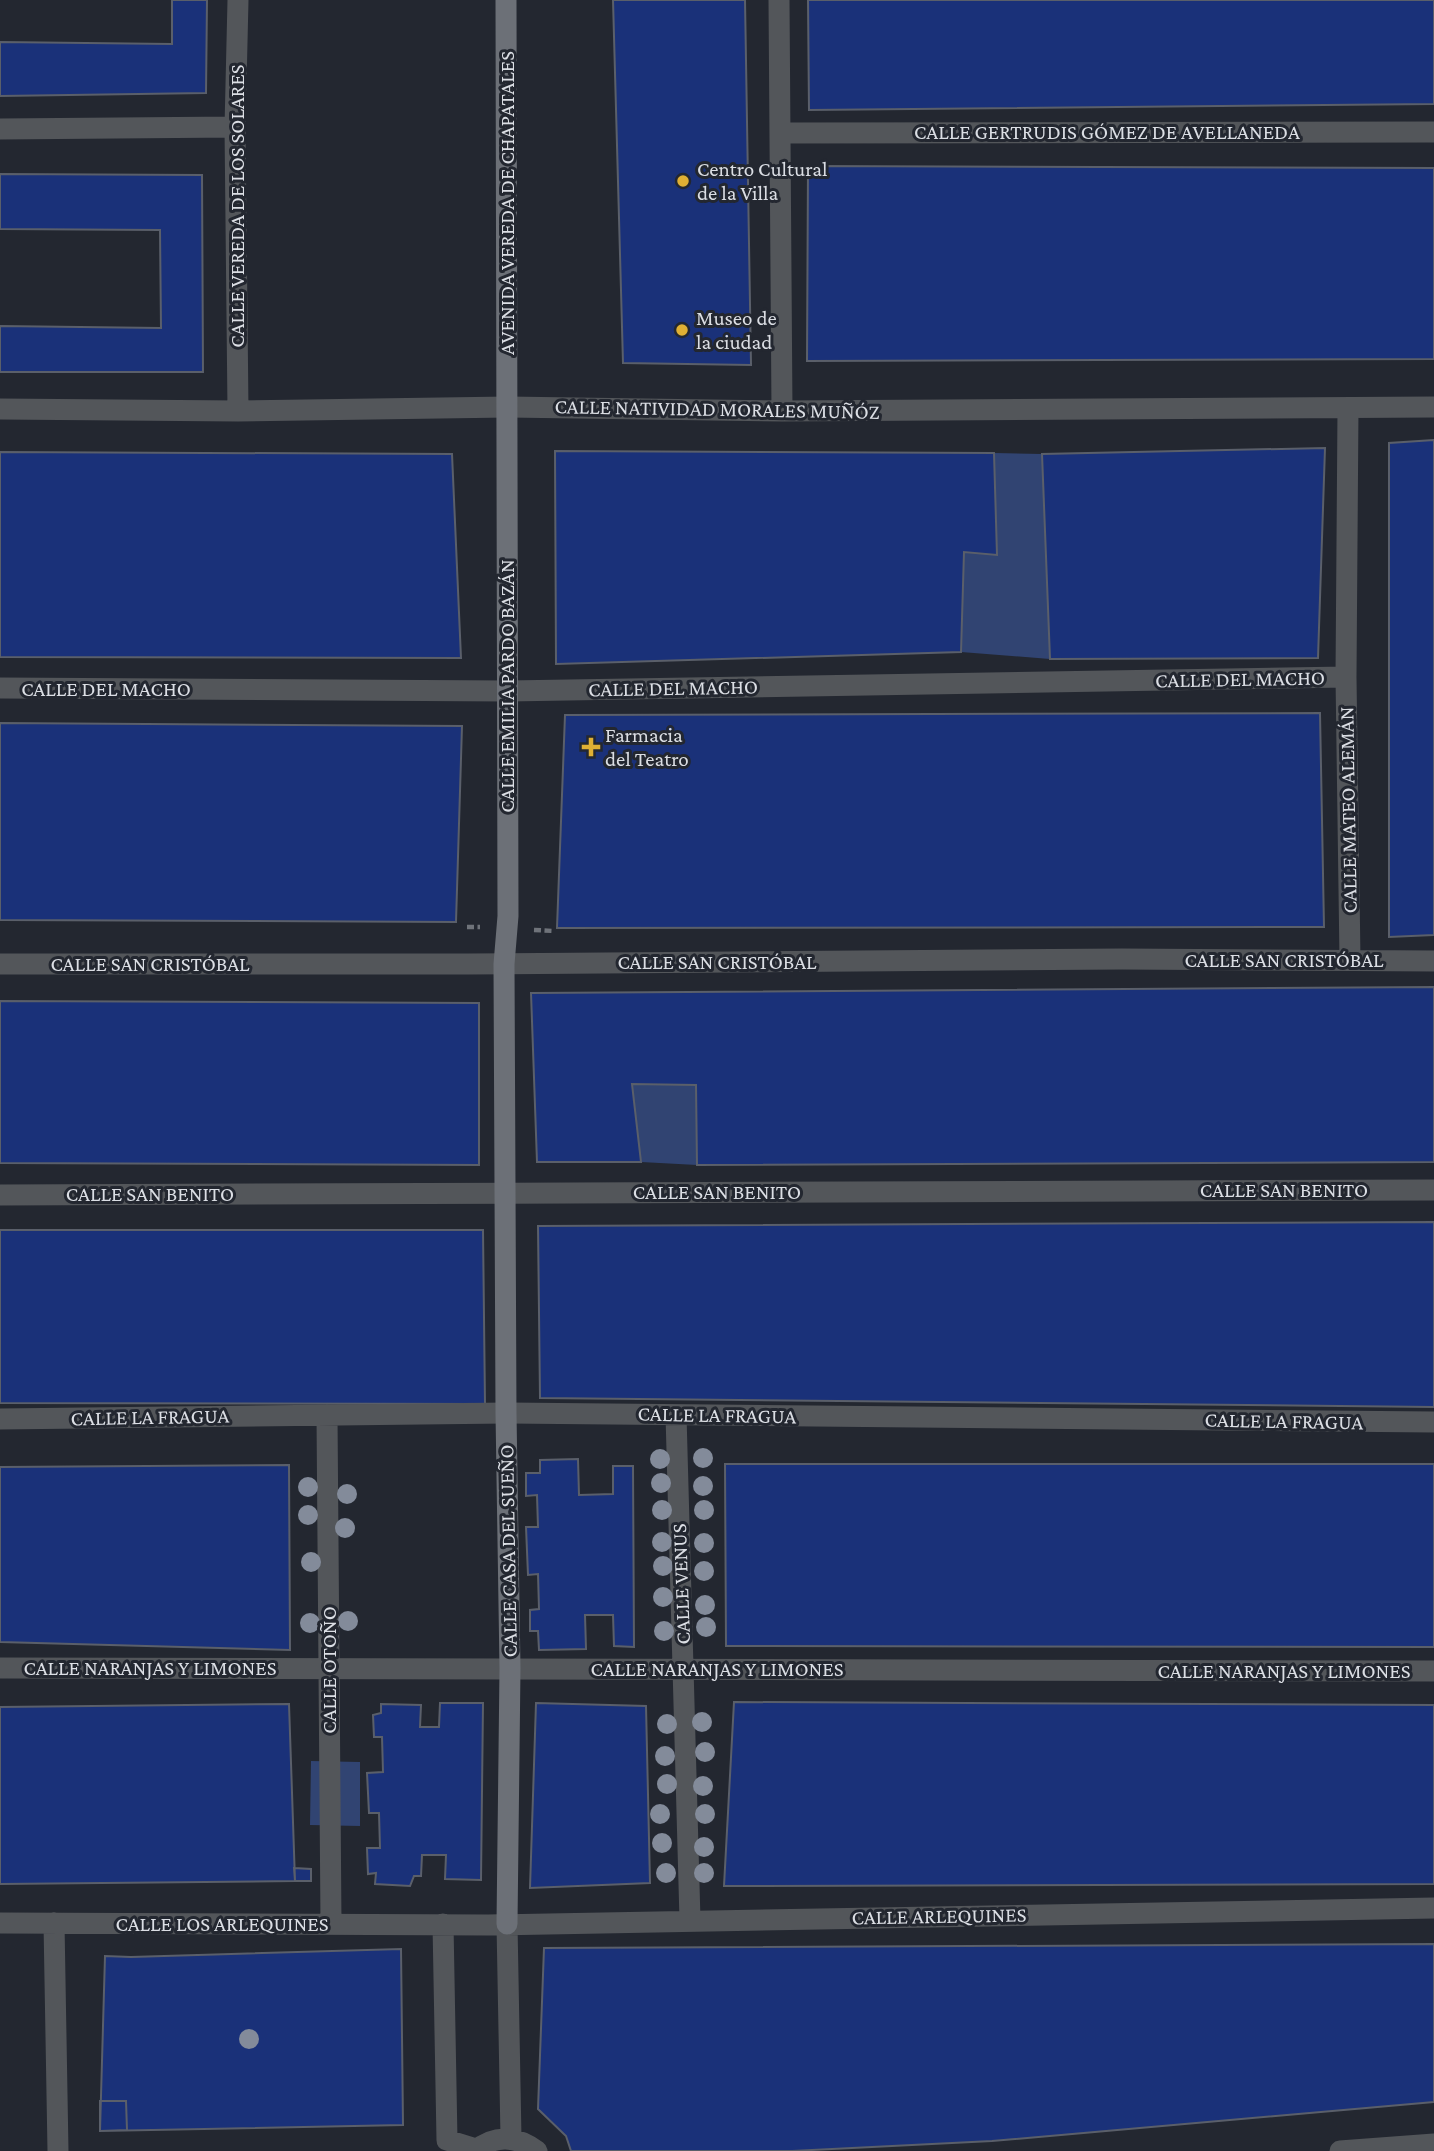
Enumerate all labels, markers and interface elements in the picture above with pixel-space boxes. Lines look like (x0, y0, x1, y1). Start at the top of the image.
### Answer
street label: AVENIDA VEREDA DE CHAPATALES (495, 51, 519, 355)
street label: CALLE VEREDA DE LOS SOLARES (225, 64, 249, 348)
street label: CALLE GERTRUDIS GÓMEZ DE AVELLANEDA (914, 120, 1300, 144)
place label: Centro Cultural de la Villa (697, 157, 827, 205)
marker: Centro Cultural de la Villa (675, 173, 691, 189)
place label: Museo de la ciudad (696, 306, 777, 354)
marker: Museo de la ciudad (674, 322, 690, 338)
street label: CALLE NATIVIDAD MORALES MUÑÓZ (554, 394, 880, 424)
street label: CALLE EMILIA PARDO BAZÁN (495, 559, 519, 813)
street label: CALLE DEL MACHO (1155, 666, 1325, 692)
street label: CALLE DEL MACHO (588, 675, 758, 701)
street label: CALLE DEL MACHO (21, 677, 191, 701)
street label: CALLE MATEO ALEMÁN (1334, 706, 1362, 914)
place label: Farmacia del Teatro (605, 723, 689, 771)
marker: Farmacia del Teatro (583, 739, 599, 755)
street label: CALLE SAN CRISTÓBAL (1184, 948, 1384, 972)
street label: CALLE SAN CRISTÓBAL (617, 950, 817, 974)
street label: CALLE SAN CRISTÓBAL (50, 952, 250, 976)
street label: CALLE SAN BENITO (1200, 1178, 1368, 1202)
street label: CALLE SAN BENITO (633, 1180, 801, 1204)
street label: CALLE SAN BENITO (66, 1182, 234, 1206)
street label: CALLE LA FRAGUA (638, 1402, 797, 1428)
street label: CALLE LA FRAGUA (71, 1404, 230, 1430)
street label: CALLE LA FRAGUA (1205, 1408, 1364, 1434)
street label: CALLE CASA DEL SUEÑO (494, 1444, 522, 1658)
street label: CALLE VENUS (667, 1523, 695, 1645)
street label: CALLE OTOÑO (317, 1606, 341, 1734)
street label: CALLE NARANJAS Y LIMONES (23, 1656, 277, 1680)
street label: CALLE NARANJAS Y LIMONES (590, 1657, 844, 1681)
street label: CALLE NARANJAS Y LIMONES (1157, 1659, 1411, 1683)
street label: CALLE ARLEQUINES (851, 1902, 1027, 1930)
street label: CALLE LOS ARLEQUINES (115, 1912, 329, 1936)

